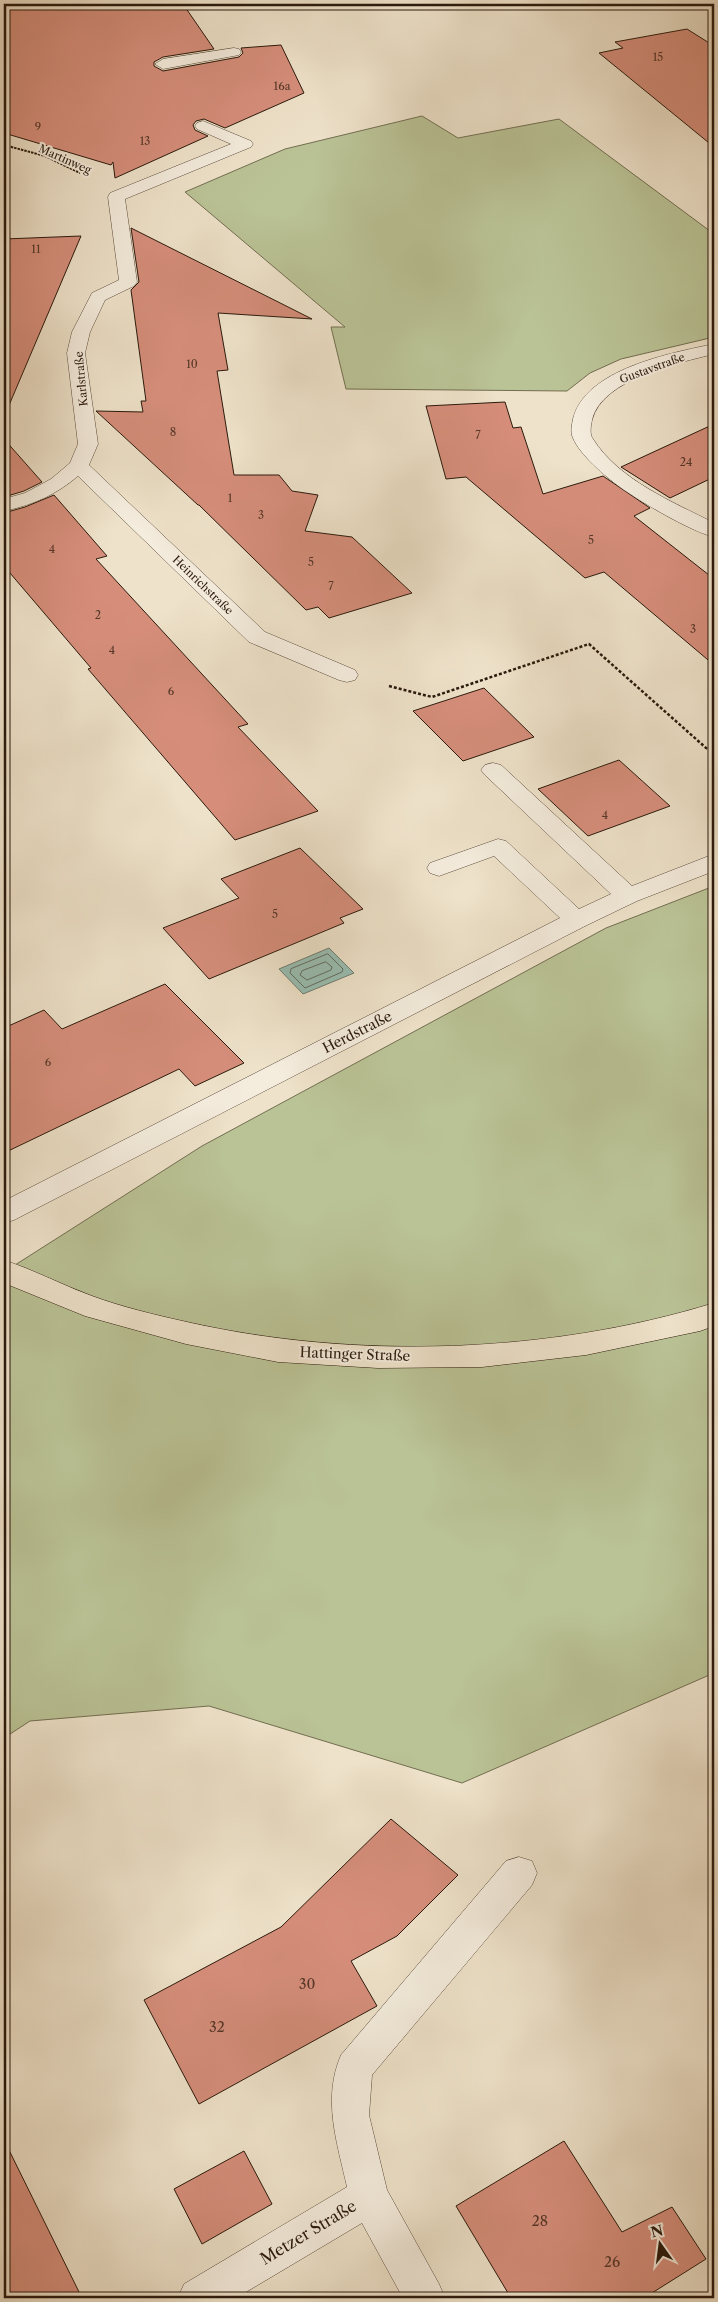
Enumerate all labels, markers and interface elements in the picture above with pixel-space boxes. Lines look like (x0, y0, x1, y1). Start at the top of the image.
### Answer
house number: 15 (653, 50, 663, 64)
house number: 16a (274, 79, 291, 93)
house number: 9 (35, 120, 41, 134)
house number: 13 (140, 134, 150, 148)
street label: Martinweg (37, 141, 94, 177)
house number: 11 (31, 242, 41, 256)
street label: Gustavstraße (618, 350, 686, 386)
street label: Karlstraße (72, 351, 90, 407)
house number: 10 (186, 357, 198, 371)
house number: 8 (170, 425, 176, 439)
house number: 7 (475, 428, 481, 442)
house number: 24 (680, 455, 692, 469)
house number: 1 (228, 491, 233, 505)
house number: 3 (258, 508, 264, 522)
house number: 5 (588, 533, 594, 547)
house number: 4 (49, 542, 55, 556)
street label: Heinrichstraße (170, 553, 236, 617)
house number: 5 (308, 555, 314, 569)
house number: 7 (328, 579, 334, 593)
house number: 2 (95, 608, 101, 622)
house number: 3 (690, 622, 696, 636)
house number: 4 (109, 643, 115, 657)
house number: 6 (168, 684, 175, 698)
house number: 4 (602, 808, 608, 822)
house number: 5 (272, 907, 278, 921)
street label: Herdstraße (319, 1007, 395, 1057)
house number: 6 (45, 1055, 52, 1069)
street label: Hattinger Straße (299, 1343, 411, 1365)
house number: 30 (299, 1975, 315, 1993)
house number: 32 (209, 2018, 225, 2036)
street label: Metzer Straße (256, 2195, 360, 2269)
house number: 28 (532, 2212, 548, 2230)
north arrow (636, 2220, 686, 2270)
text: N (649, 2221, 665, 2242)
house number: 26 (604, 2253, 620, 2271)

